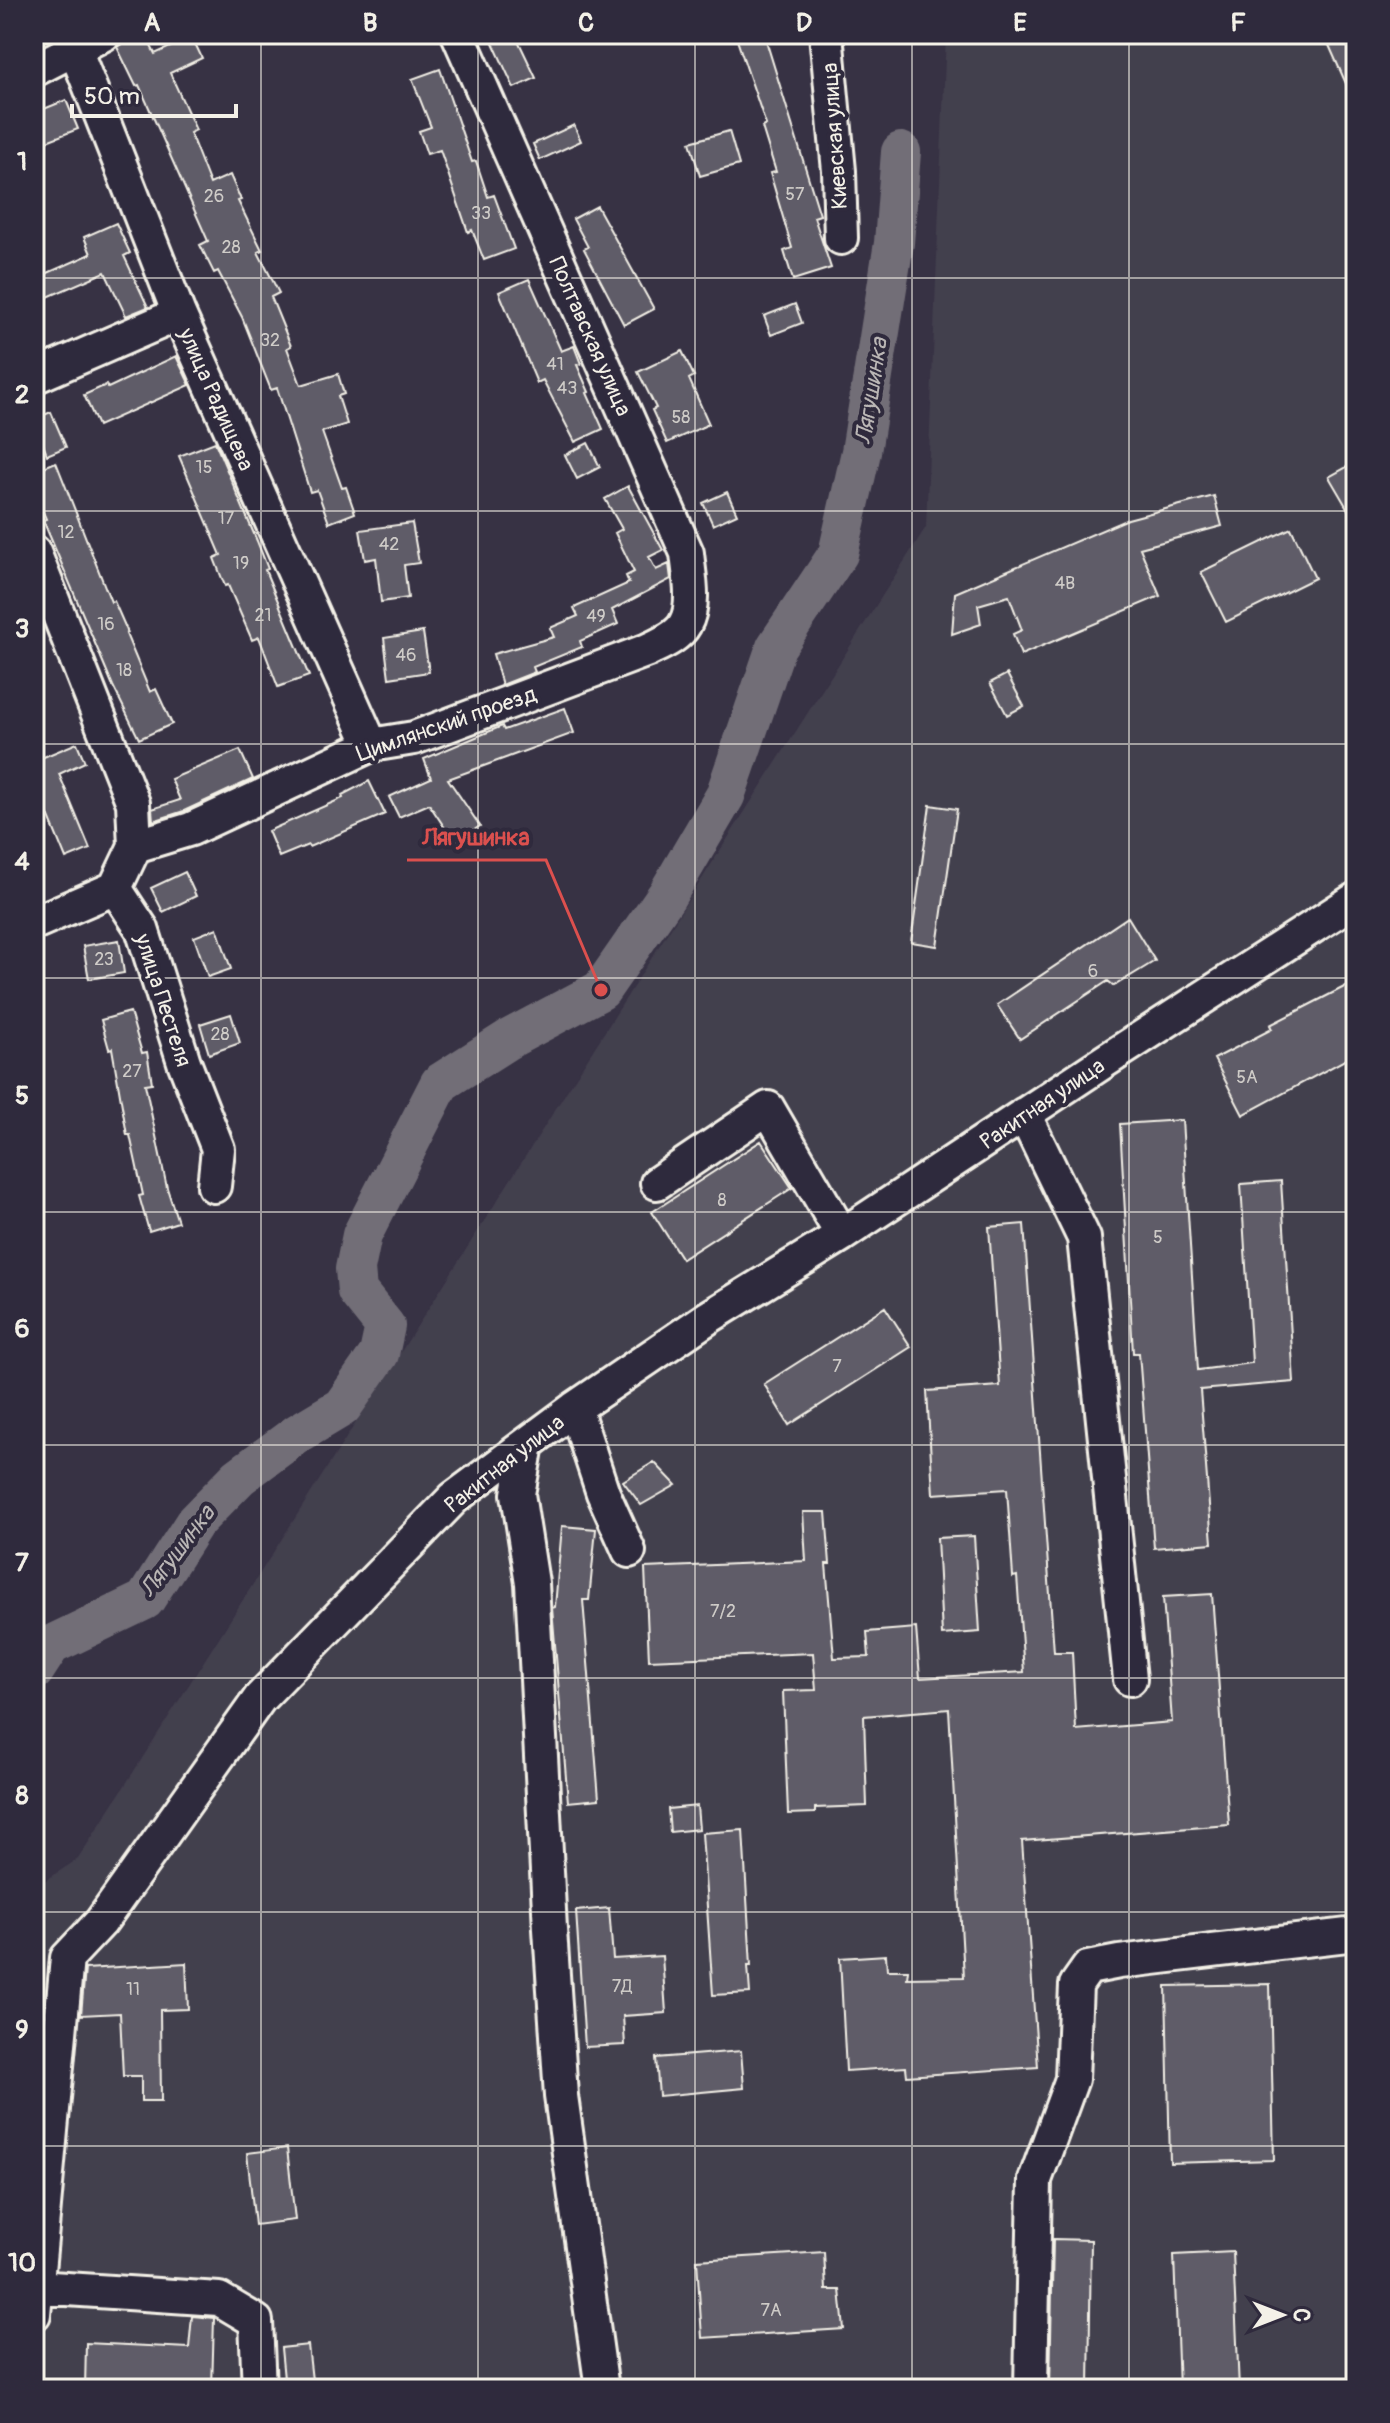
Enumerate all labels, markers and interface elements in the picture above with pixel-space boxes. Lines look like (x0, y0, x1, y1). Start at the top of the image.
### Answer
text: A (144, 7, 161, 39)
text: B (363, 7, 377, 39)
text: C (578, 7, 594, 39)
text: D (796, 7, 812, 39)
text: E (1013, 7, 1027, 39)
text: F (1230, 7, 1246, 39)
street label: Киевская улица (816, 62, 854, 210)
scale bar (72, 68, 236, 118)
text: 50 m (84, 82, 140, 111)
text: 1 (17, 146, 27, 178)
house number: 57 (785, 183, 805, 206)
house number: 26 (204, 185, 224, 208)
house number: 33 (471, 202, 491, 225)
house number: 28 (221, 236, 241, 259)
street label: Полтавская улица (542, 252, 638, 420)
street label: улица Радищева (172, 323, 260, 475)
house number: 32 (260, 329, 280, 352)
water label: Лягушинка (849, 334, 894, 446)
house number: 41 (546, 353, 564, 376)
house number: 43 (557, 377, 577, 400)
text: 2 (15, 379, 29, 411)
house number: 58 (672, 406, 690, 429)
house number: 15 (196, 456, 212, 479)
house number: 17 (218, 507, 235, 530)
house number: 12 (57, 521, 75, 544)
house number: 42 (379, 533, 399, 556)
house number: 19 (233, 552, 249, 575)
house number: 4В (1055, 572, 1075, 595)
house number: 21 (254, 604, 272, 627)
house number: 49 (586, 605, 606, 628)
text: 3 (15, 613, 29, 645)
house number: 16 (97, 613, 115, 636)
house number: 46 (396, 644, 416, 667)
house number: 18 (116, 659, 132, 682)
street label: Цимлянский проезд (353, 680, 540, 768)
callout: Лягушинка (407, 812, 546, 860)
text: Лягушинка (421, 823, 530, 852)
text: 4 (14, 846, 30, 878)
street label: улица Пестеля (128, 929, 198, 1070)
house number: 23 (94, 948, 114, 971)
house number: 6 (1088, 960, 1098, 983)
house number: 28 (210, 1023, 230, 1046)
street label: Ракитная улица (975, 1052, 1110, 1156)
house number: 27 (122, 1060, 142, 1083)
house number: 5А (1236, 1066, 1258, 1089)
text: 5 (15, 1080, 29, 1112)
house number: 8 (717, 1189, 727, 1212)
house number: 5 (1153, 1226, 1163, 1249)
text: 6 (14, 1313, 30, 1345)
house number: 7 (832, 1355, 842, 1378)
street label: Ракитная улица (439, 1408, 570, 1519)
water label: Лягушинка (134, 1498, 222, 1603)
text: 7 (15, 1547, 29, 1579)
house number: 7/2 (710, 1600, 736, 1623)
text: 8 (15, 1780, 29, 1812)
house number: 7Д (612, 1975, 632, 1998)
house number: 11 (126, 1978, 140, 2001)
text: 9 (15, 2014, 29, 2046)
text: 10 (8, 2247, 36, 2279)
north arrow (1242, 2275, 1322, 2355)
house number: 7А (760, 2299, 782, 2322)
text: С (1287, 2308, 1315, 2322)

